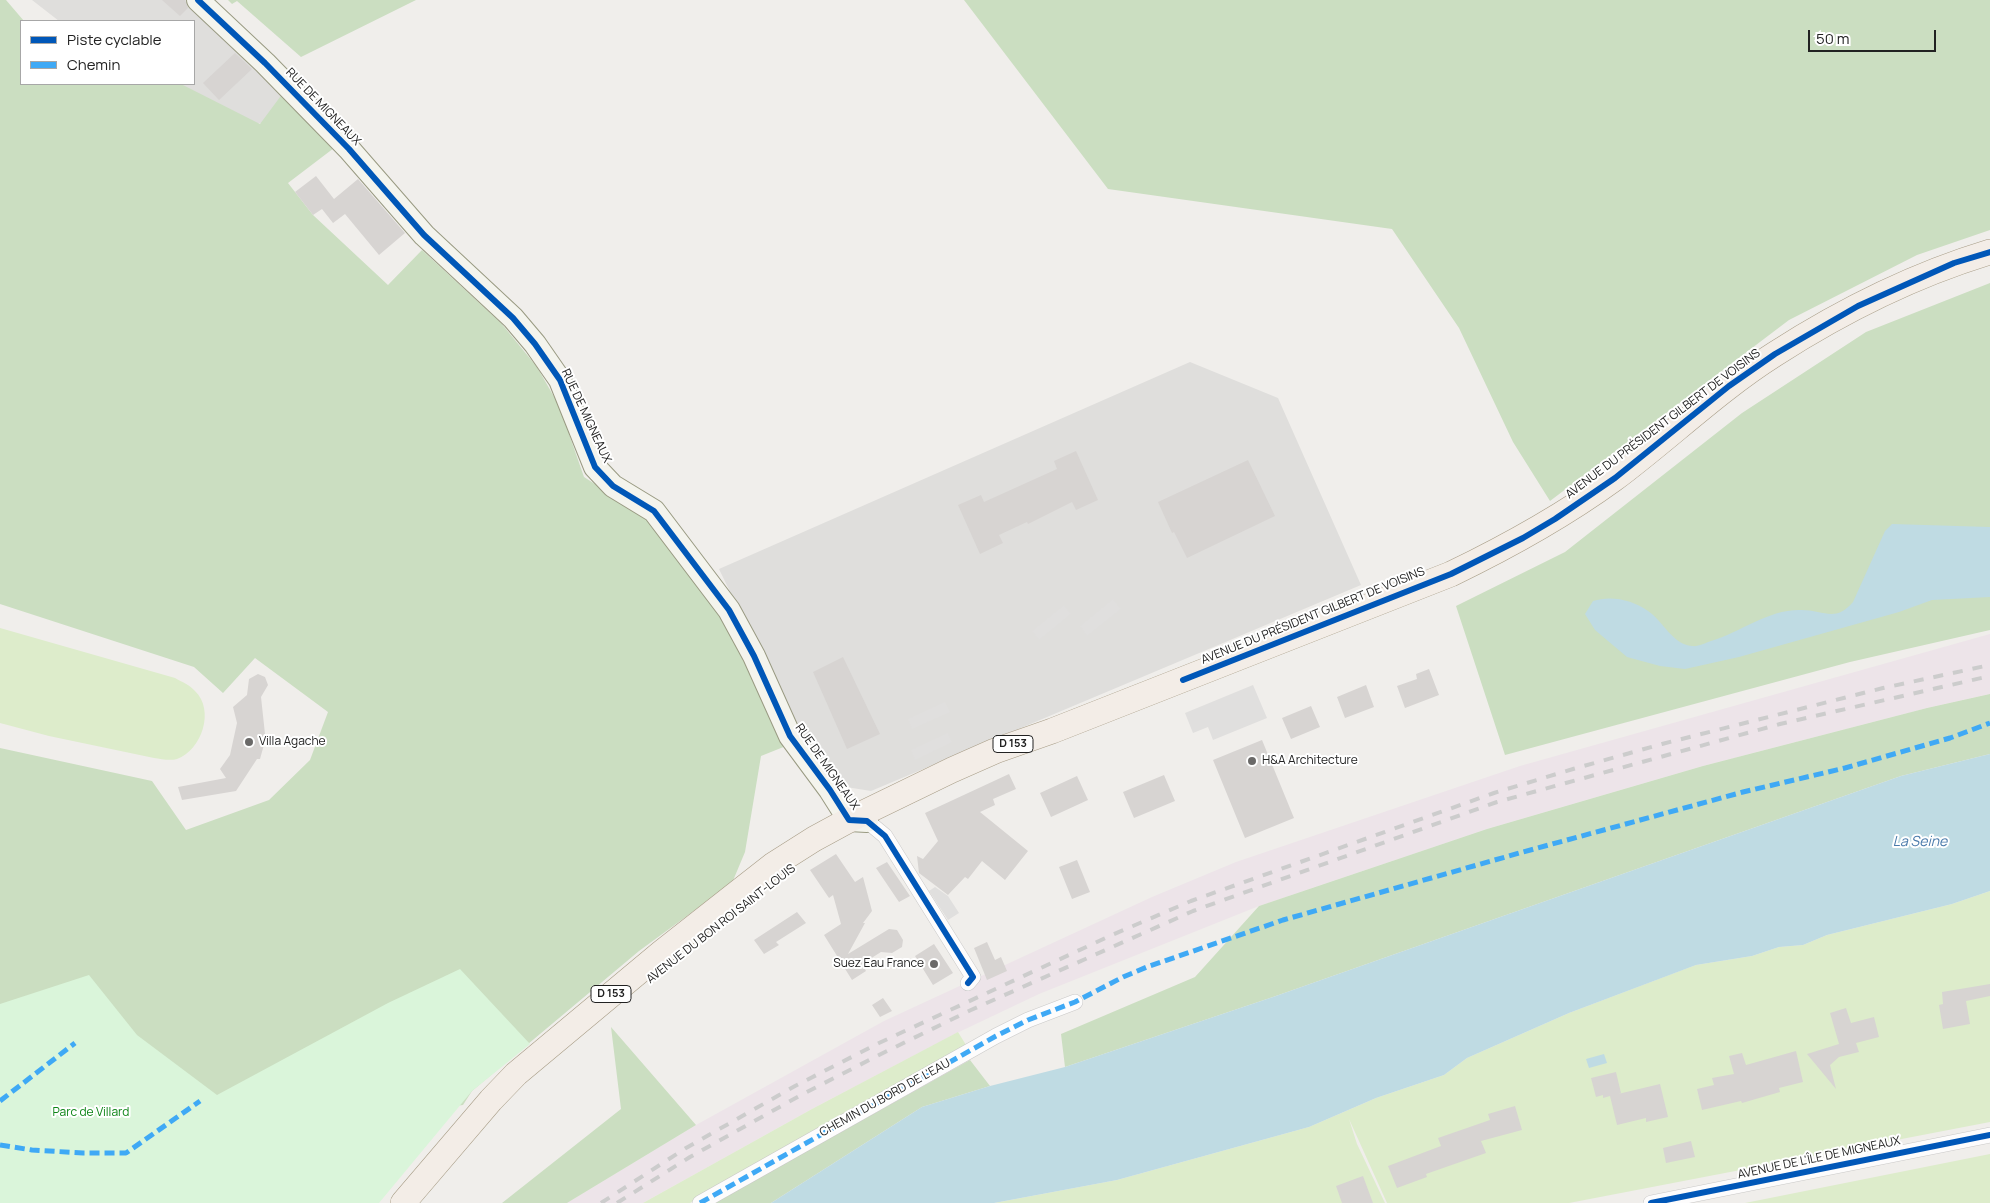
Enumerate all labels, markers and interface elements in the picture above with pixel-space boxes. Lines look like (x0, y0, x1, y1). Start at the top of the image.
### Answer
legend (20, 20, 195, 85)
scale bar (1810, 20, 1938, 52)
text: 50 m (1816, 28, 1850, 49)
text: Piste cyclable (67, 29, 162, 50)
text: Chemin (67, 54, 120, 75)
street label: RUE DE MIGNEAUX (282, 65, 364, 149)
street label: AVENUE DU PRÉSIDENT GILBERT DE VOISINS (1563, 346, 1763, 502)
street label: RUE DE MIGNEAUX (558, 367, 614, 465)
street label: AVENUE DU PRÉSIDENT GILBERT DE VOISINS (1199, 564, 1427, 668)
street label: RUE DE MIGNEAUX (792, 721, 862, 813)
place label: Villa Agache (259, 735, 326, 749)
marker: Villa Agache (243, 736, 255, 748)
road number: D 153 (993, 736, 1033, 752)
place label: H&A Architecture (1262, 754, 1358, 768)
marker: H&A Architecture (1246, 755, 1258, 767)
water label: La Seine (1893, 834, 1947, 850)
street label: AVENUE DU BON ROI SAINT-LOUIS (644, 861, 798, 987)
place label: Suez Eau France (833, 957, 924, 971)
marker: Suez Eau France (928, 958, 940, 970)
road number: D 153 (591, 986, 631, 1002)
street label: CHEMIN DU BORD DE L'EAU (817, 1056, 953, 1140)
park label: Parc de Villard (53, 1106, 129, 1120)
street label: AVENUE DE L'ÎLE DE MIGNEAUX (1736, 1134, 1902, 1182)

